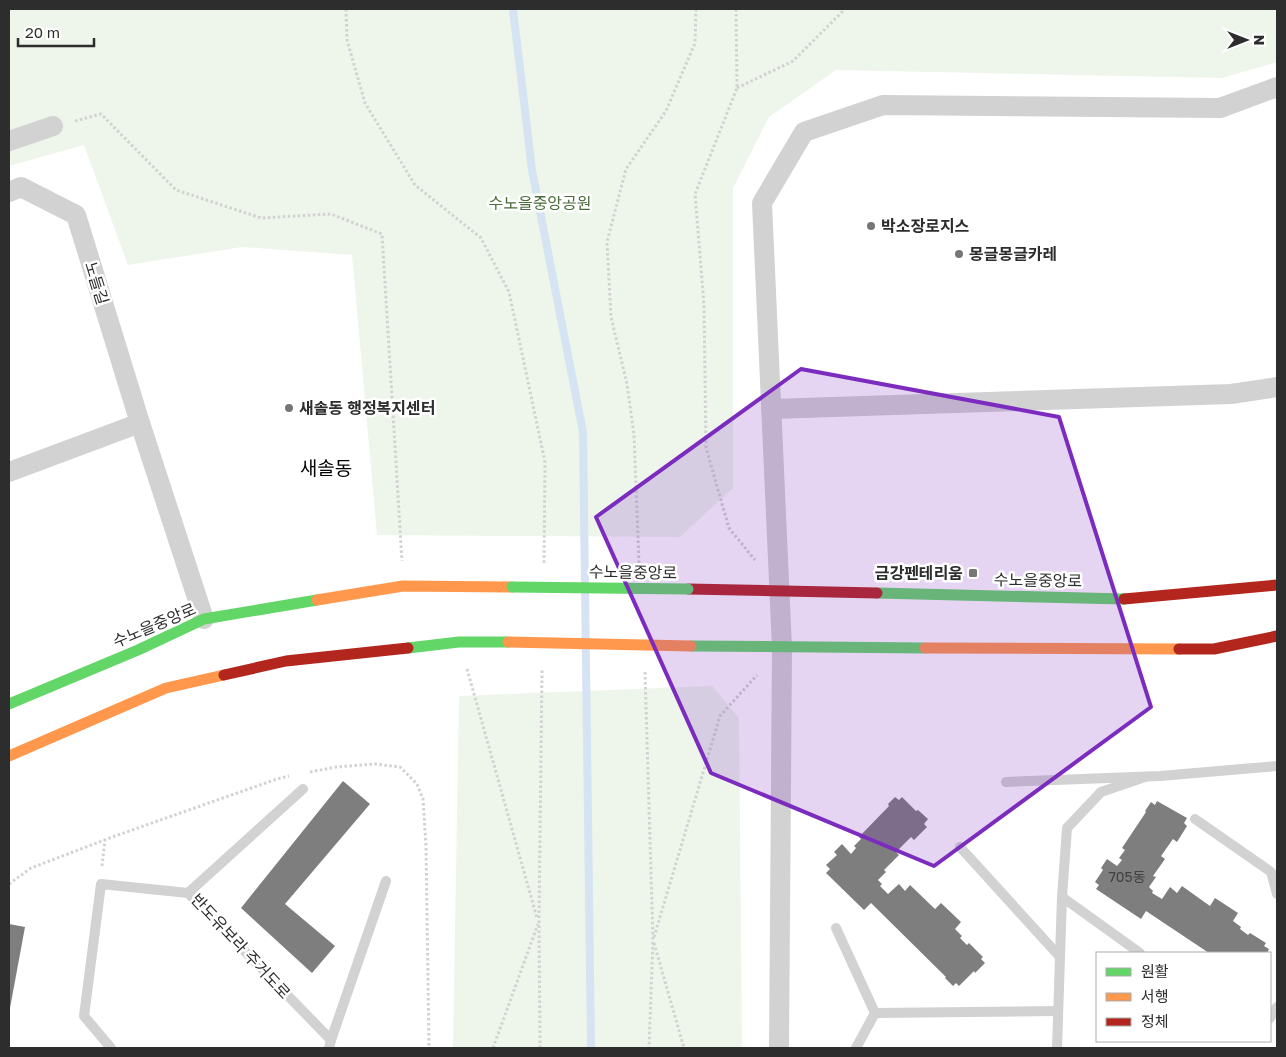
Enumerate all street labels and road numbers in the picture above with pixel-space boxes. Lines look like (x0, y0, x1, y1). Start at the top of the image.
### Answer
street label: 노들길 (81, 259, 113, 307)
street label: 수노을중앙로 (589, 561, 678, 583)
street label: 수노을중앙로 (994, 569, 1083, 591)
street label: 수노을중앙로 (109, 598, 199, 651)
street label: 반도유보라 주거도로 (187, 889, 295, 1003)

